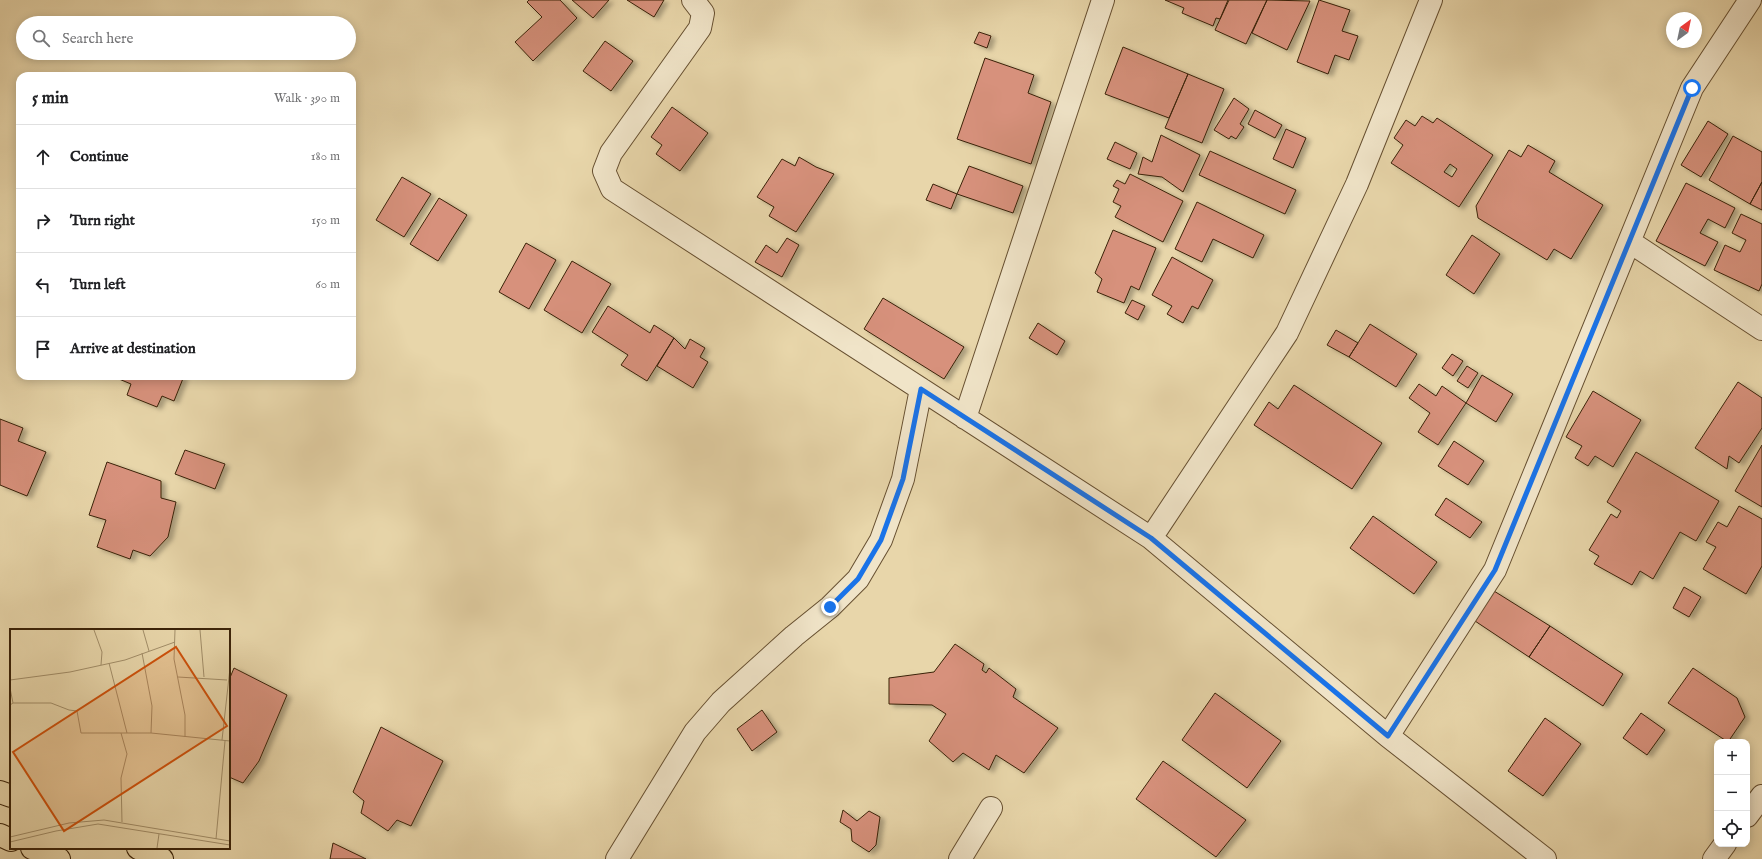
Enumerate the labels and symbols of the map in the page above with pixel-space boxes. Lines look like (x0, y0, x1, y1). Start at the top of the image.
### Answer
north arrow (1666, 12, 1702, 48)
route start (1683, 79, 1701, 97)
route end (821, 598, 839, 616)
inset map (10, 629, 230, 849)

